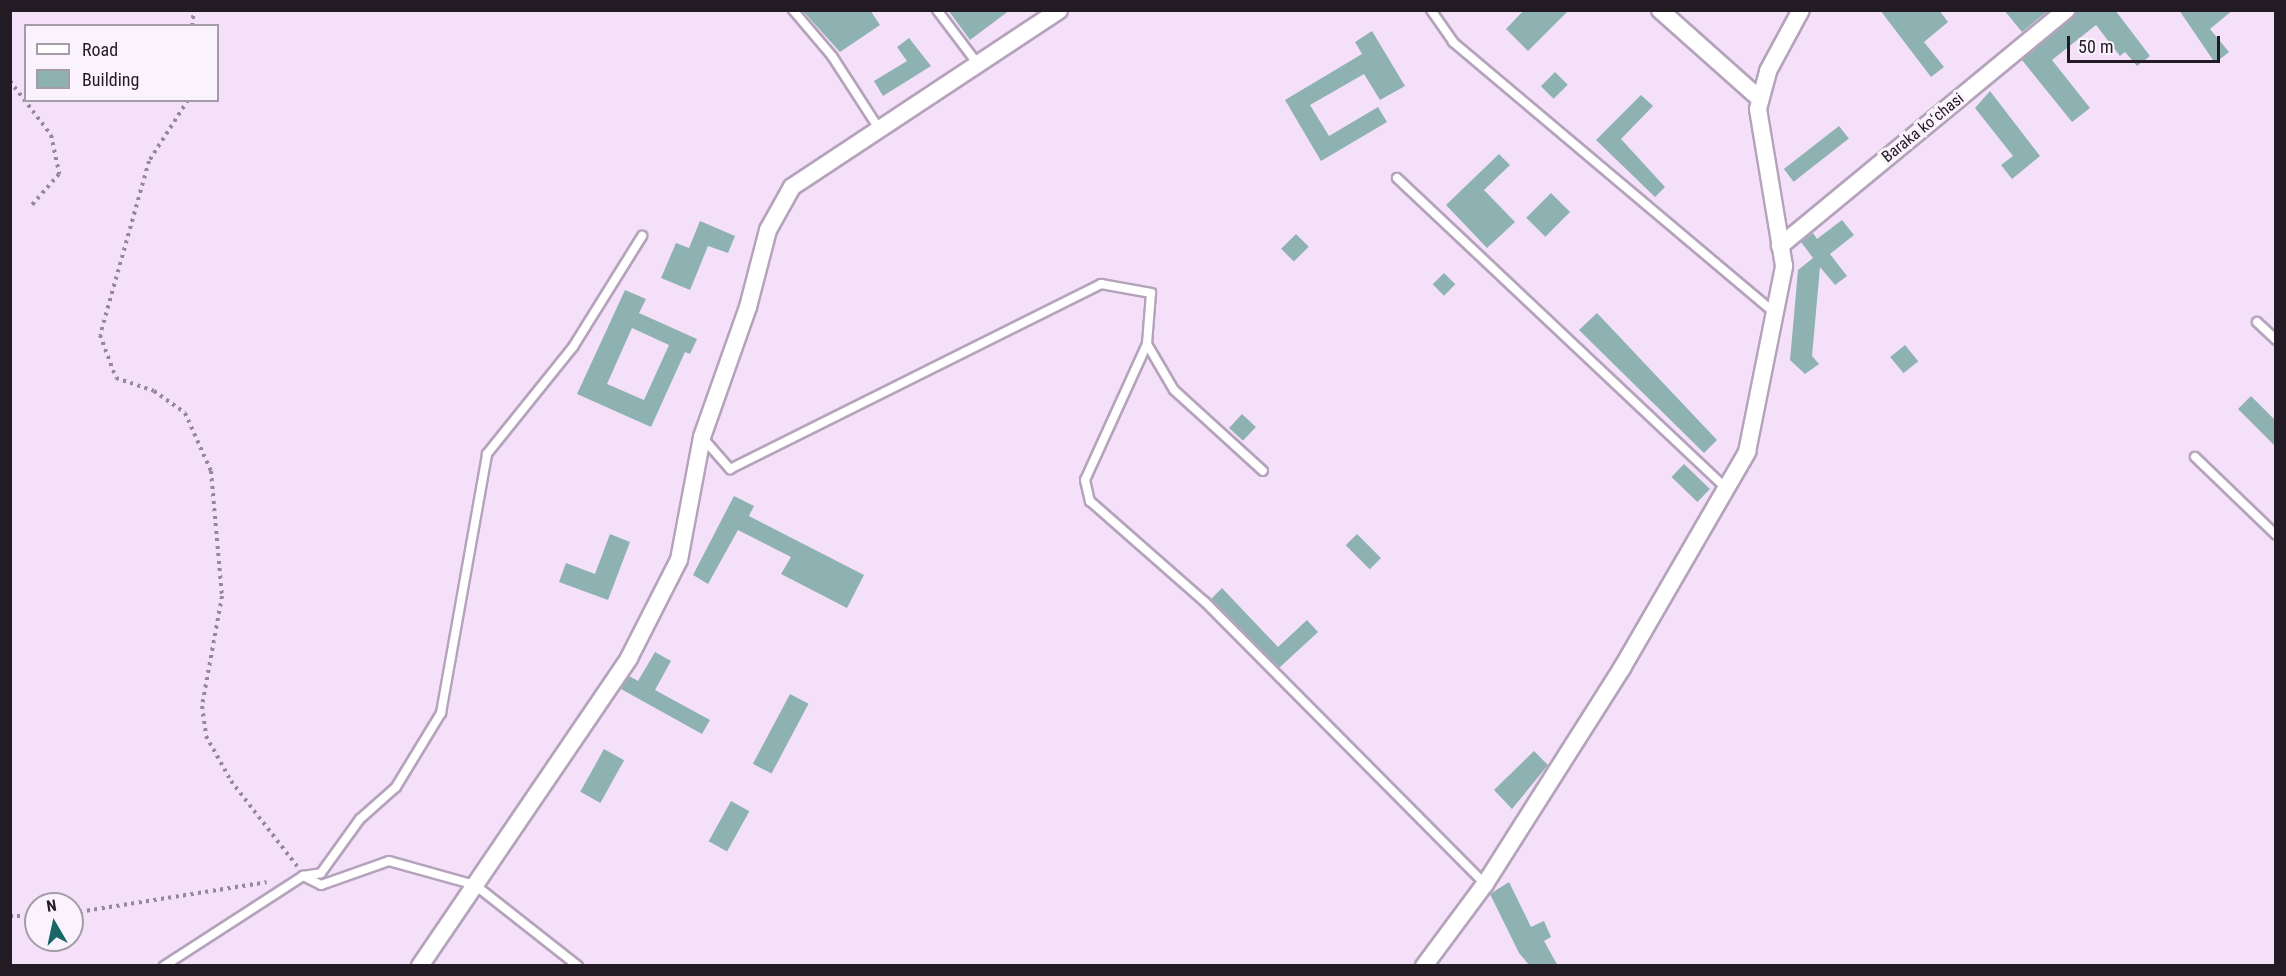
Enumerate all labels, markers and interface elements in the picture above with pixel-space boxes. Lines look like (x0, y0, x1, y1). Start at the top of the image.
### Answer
legend (24, 24, 219, 102)
scale bar (2070, 24, 2223, 62)
text: 50 m (2078, 36, 2113, 57)
text: Road (82, 39, 118, 60)
text: Building (82, 69, 139, 90)
street label: Baraka koʻchasi (1878, 89, 1968, 167)
north arrow (24, 892, 84, 952)
text: N (45, 896, 58, 916)

